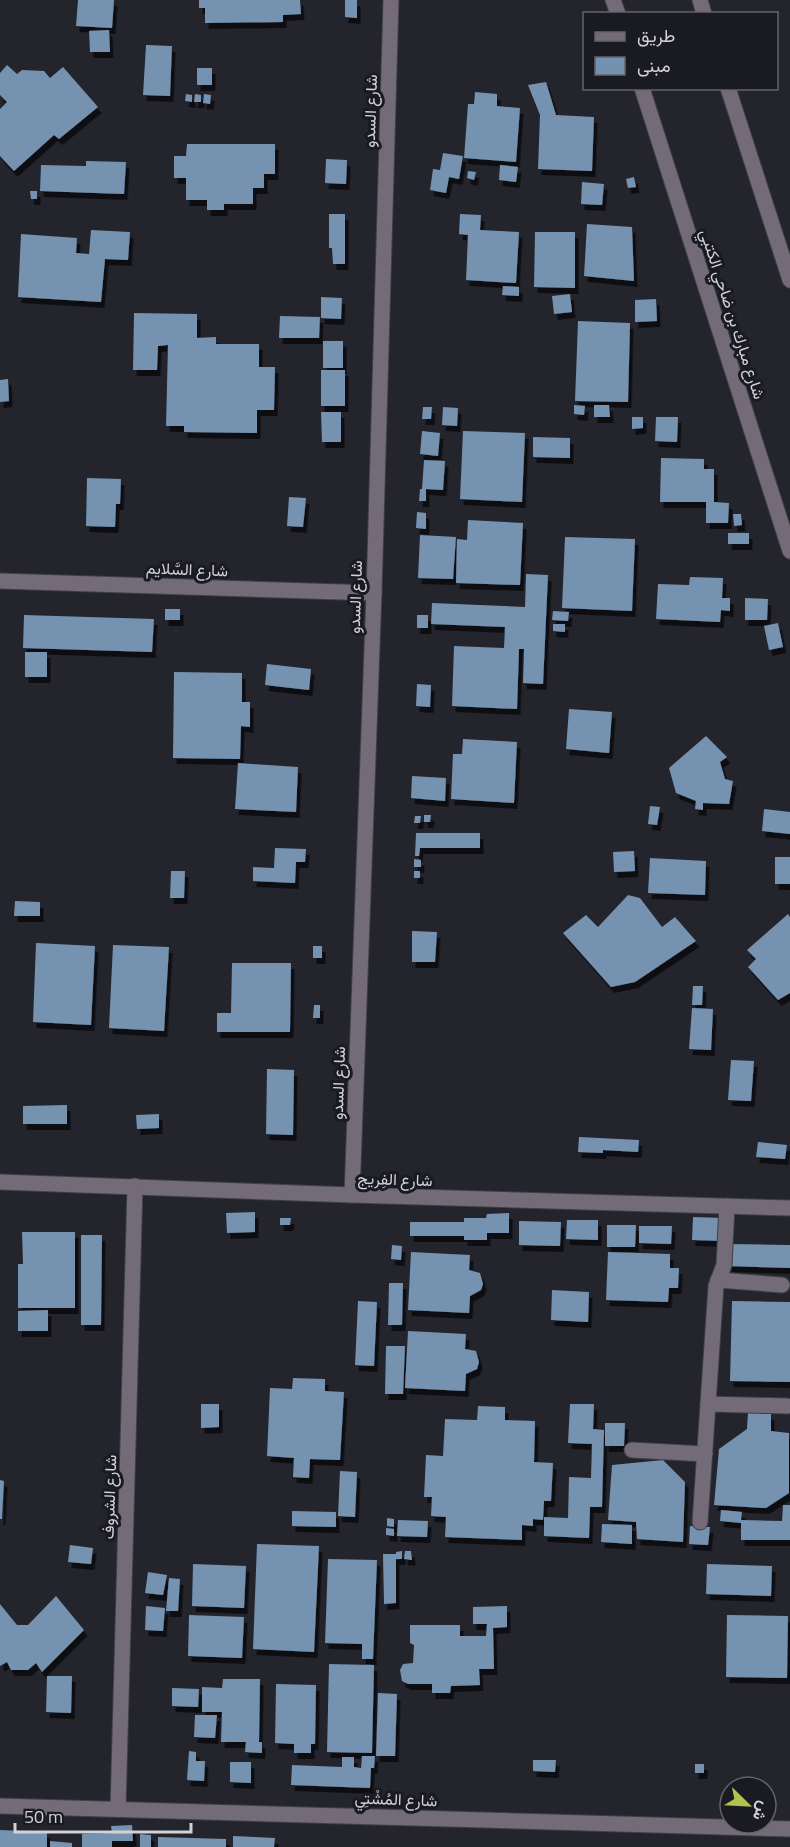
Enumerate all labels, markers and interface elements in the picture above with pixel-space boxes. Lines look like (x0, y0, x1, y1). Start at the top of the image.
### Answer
legend (583, 12, 778, 90)
text: طريق (637, 22, 675, 49)
text: مبنى (637, 52, 671, 79)
street label: شارع السدو (357, 74, 383, 148)
street label: شارع مبارك بن ضاحي الكتبي (692, 226, 772, 403)
street label: شارع السَّلايم (145, 556, 229, 582)
street label: شارع السدو (342, 560, 368, 634)
street label: شارع السدو (325, 1046, 351, 1120)
street label: شارع الفِريج (357, 1166, 433, 1192)
street label: شارع الشروف (96, 1454, 122, 1540)
north arrow (718, 1775, 778, 1835)
street label: شارع المُشْتِي (354, 1786, 438, 1814)
scale bar (15, 1796, 190, 1834)
text: ش (747, 1797, 777, 1825)
text: 50 m (24, 1803, 63, 1830)

